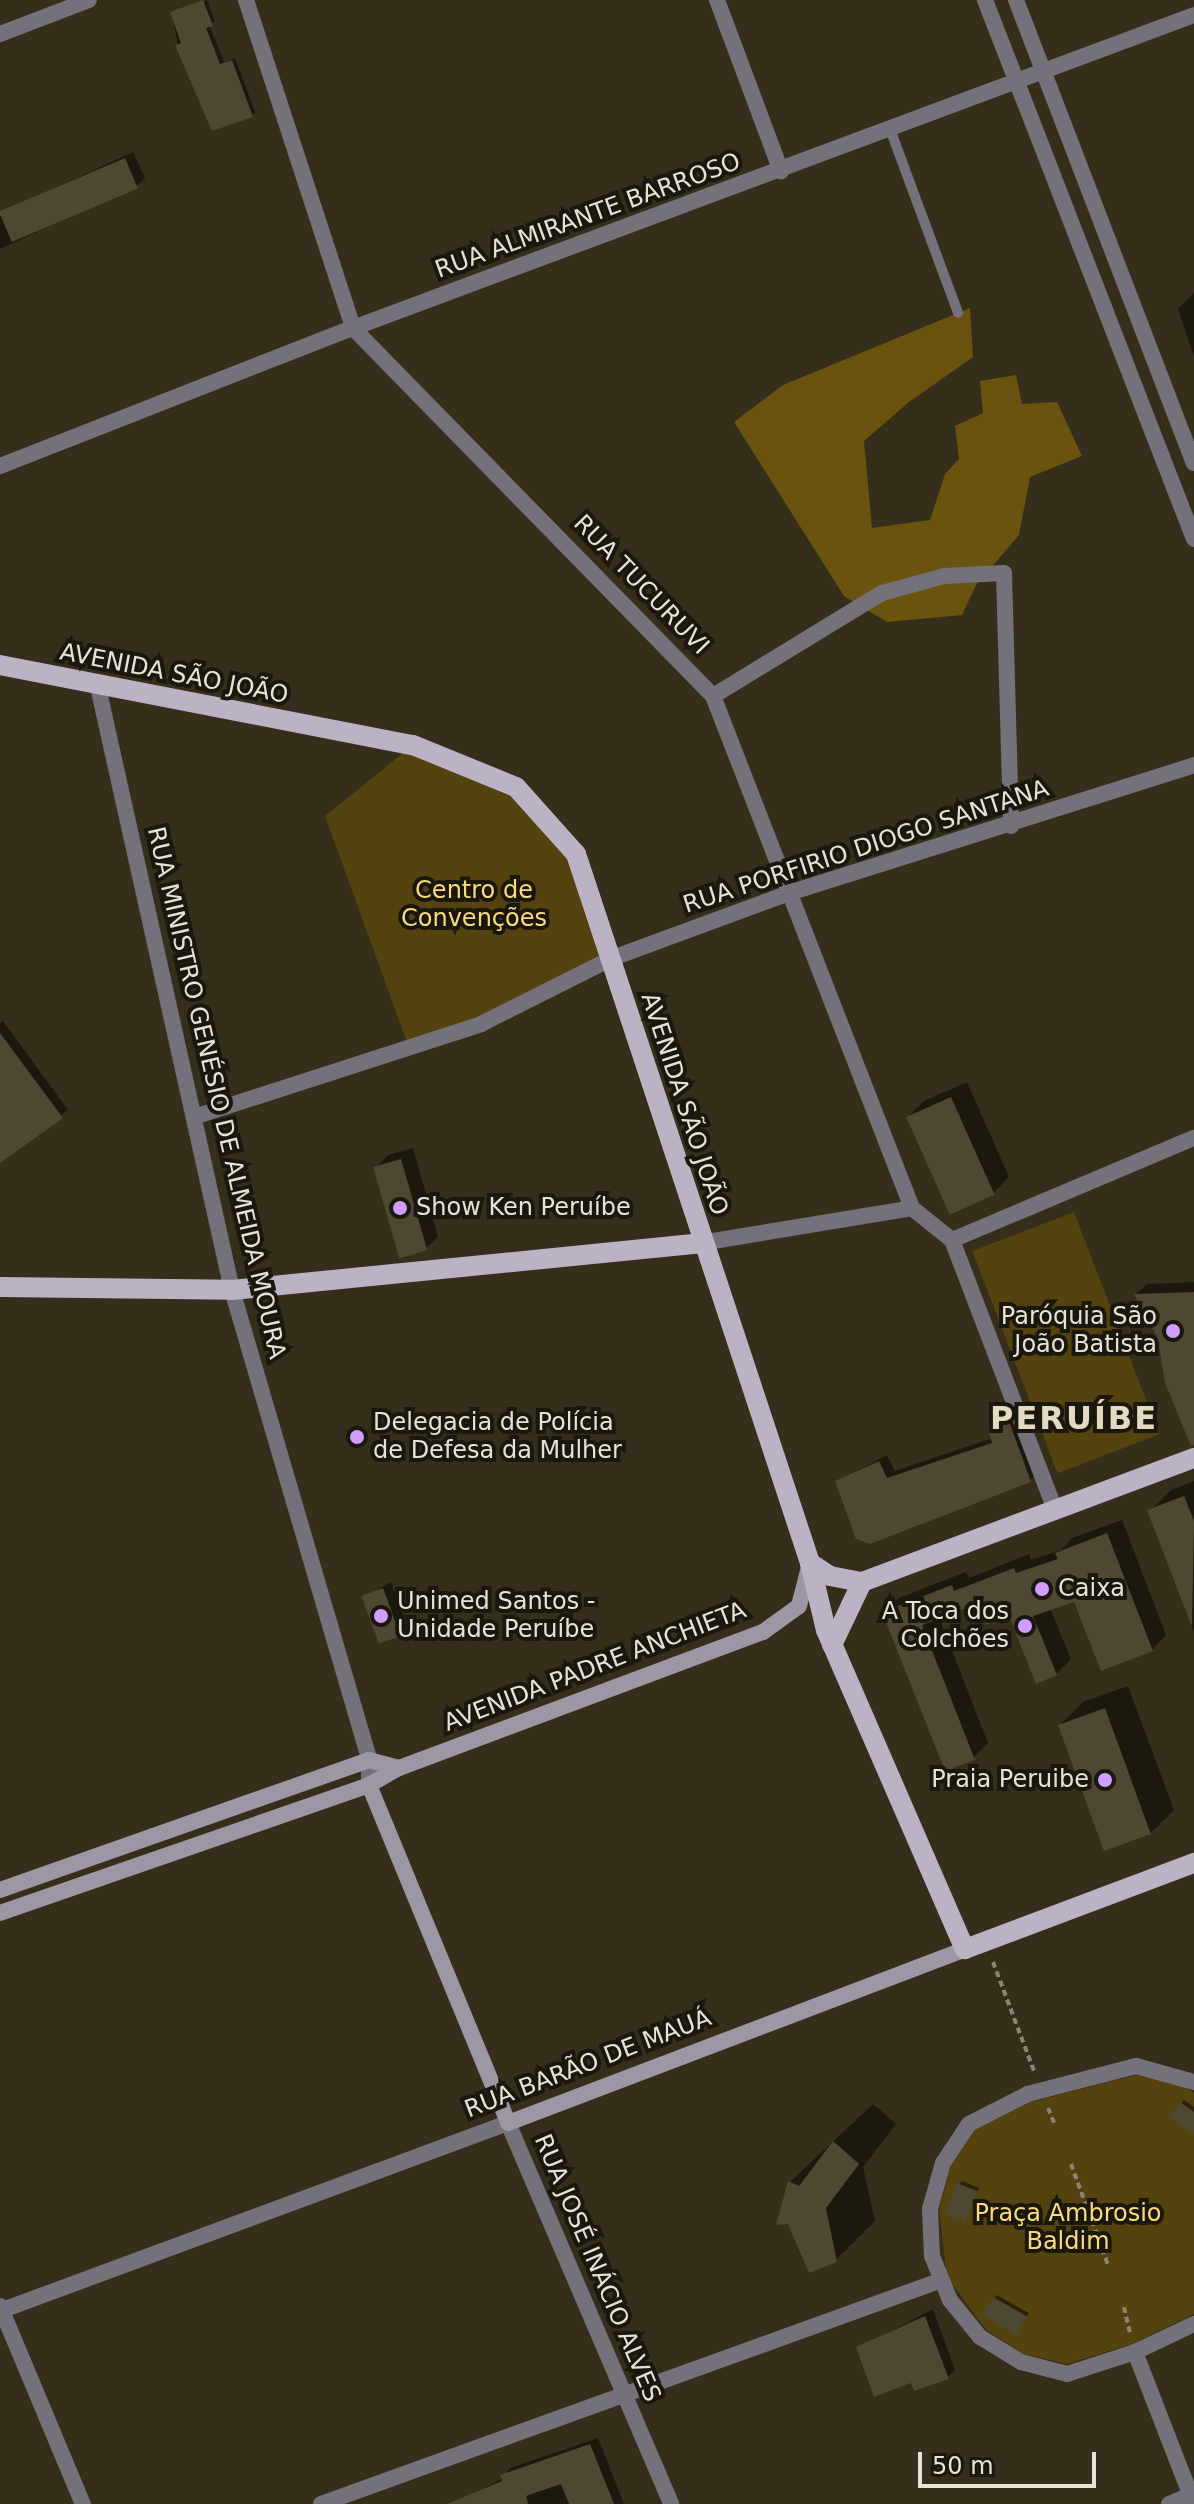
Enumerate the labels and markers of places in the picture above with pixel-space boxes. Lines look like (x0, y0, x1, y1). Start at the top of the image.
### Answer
place label: Show Ken Peruíbe (416, 1194, 631, 1222)
marker: Show Ken Peruíbe (391, 1199, 409, 1217)
place label: Paróquia São João Batista (1001, 1303, 1157, 1359)
marker: Paróquia São João Batista (1164, 1322, 1182, 1340)
place label: Delegacia de Polícia de Defesa da Mulher (373, 1409, 622, 1465)
marker: Delegacia de Polícia de Defesa da Mulher (348, 1428, 366, 1446)
place label: Caixa (1058, 1575, 1125, 1603)
marker: Caixa (1033, 1580, 1051, 1598)
place label: Unimed Santos - Unidade Peruíbe (397, 1588, 595, 1644)
place label: A Toca dos Colchões (882, 1598, 1009, 1654)
marker: Unimed Santos - Unidade Peruíbe (372, 1607, 390, 1625)
marker: A Toca dos Colchões (1016, 1617, 1034, 1635)
place label: Praia Peruibe (931, 1766, 1089, 1794)
marker: Praia Peruibe (1096, 1771, 1114, 1789)

